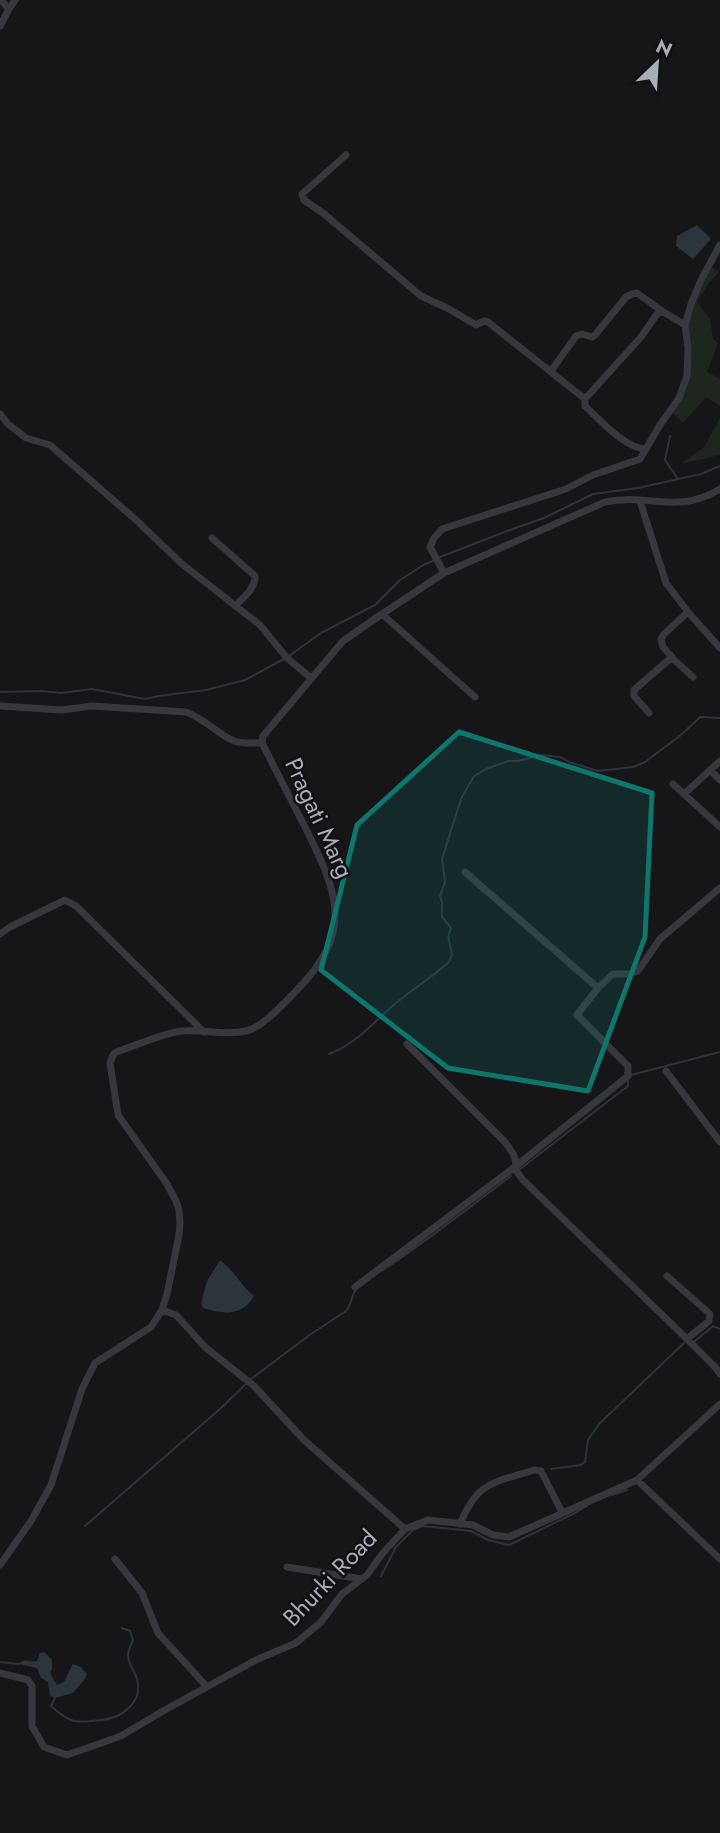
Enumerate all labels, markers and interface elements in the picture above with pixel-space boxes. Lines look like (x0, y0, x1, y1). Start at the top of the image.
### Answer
north arrow (622, 28, 692, 98)
text: N (651, 33, 677, 63)
street label: Pragati Marg (276, 752, 363, 884)
street label: Bhurki Road (274, 1521, 385, 1634)

